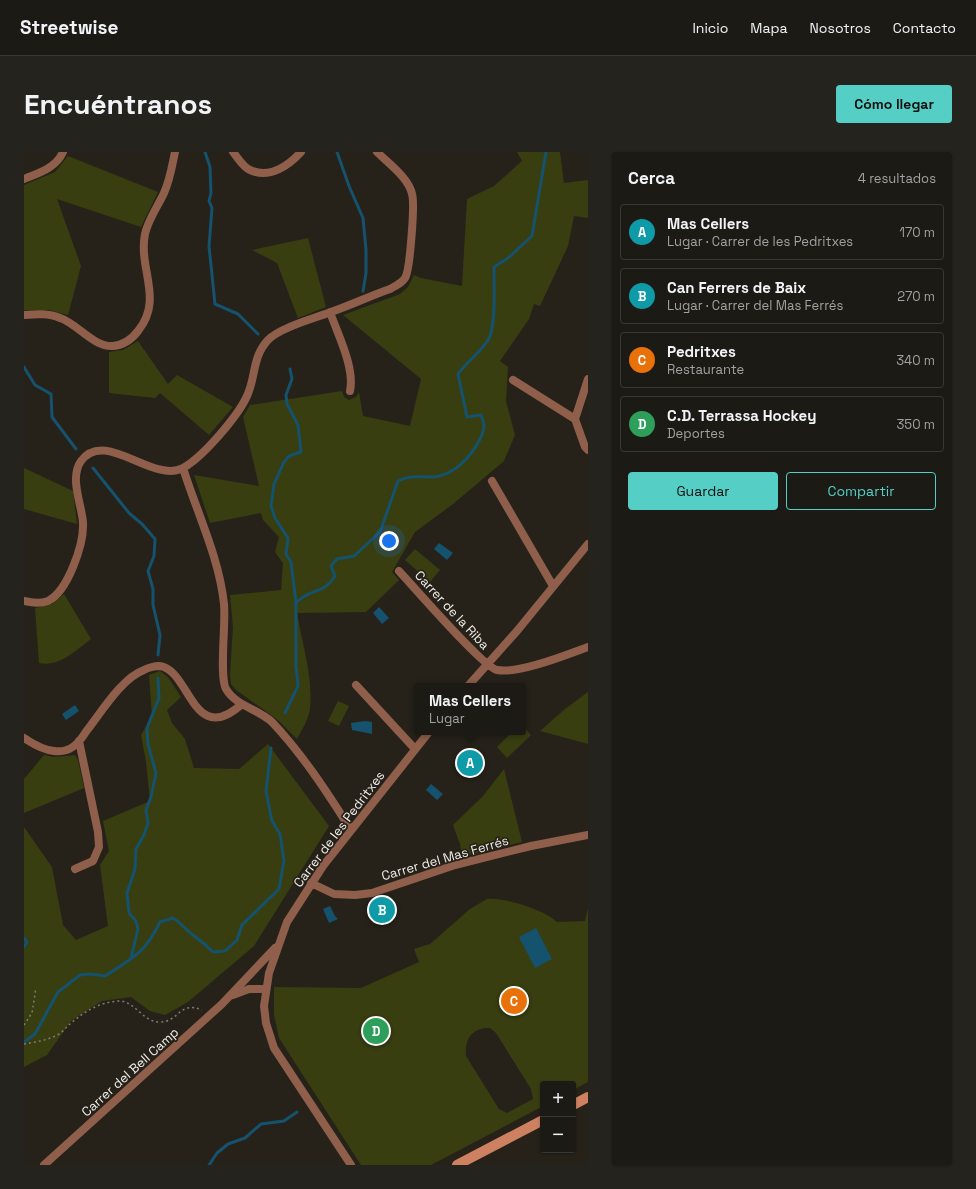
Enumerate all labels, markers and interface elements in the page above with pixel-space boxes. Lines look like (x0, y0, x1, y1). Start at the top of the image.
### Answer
text: Streetwise (20, 15, 119, 40)
text: Inicio (692, 19, 728, 37)
text: Mapa (750, 19, 788, 37)
text: Nosotros (810, 19, 871, 37)
text: Contacto (893, 19, 956, 37)
button: Cómo llegar (836, 85, 952, 123)
text: Encuéntranos (24, 86, 212, 122)
text: Cerca (628, 167, 675, 189)
text: 4 resultados (858, 170, 936, 187)
text: Mas Cellers (667, 214, 749, 233)
text: A (638, 224, 646, 241)
text: 170 m (899, 224, 935, 241)
text: Lugar · Carrer de les Pedritxes (667, 233, 853, 250)
text: Can Ferrers de Baix (667, 278, 806, 297)
text: B (638, 288, 646, 305)
text: 270 m (897, 288, 935, 305)
text: Lugar · Carrer del Mas Ferrés (667, 297, 843, 314)
text: Pedritxes (667, 342, 736, 361)
text: C (638, 352, 646, 369)
text: 340 m (896, 352, 935, 369)
text: Restaurante (667, 361, 744, 378)
text: C.D. Terrassa Hockey (667, 406, 816, 425)
text: D (638, 416, 646, 433)
text: 350 m (897, 416, 935, 433)
text: Deportes (667, 425, 725, 442)
button: Guardar (628, 472, 778, 510)
button: Compartir (786, 472, 936, 510)
your location (379, 531, 399, 551)
street label: Carrer de la Riba (411, 567, 493, 653)
popup (414, 683, 526, 735)
text: Mas Cellers (429, 691, 511, 710)
text: Lugar (429, 710, 465, 727)
pin: A (457, 748, 483, 778)
street label: Carrer de les Pedritxes (290, 767, 388, 891)
street label: Carrer del Mas Ferrés (379, 832, 511, 884)
pin: B (369, 895, 395, 925)
pin: C (501, 986, 527, 1016)
pin: D (363, 1016, 389, 1046)
street label: Carrer del Bell Camp (78, 1024, 182, 1120)
map controls (540, 1081, 576, 1153)
button: + (540, 1081, 576, 1117)
button: − (540, 1117, 576, 1153)

